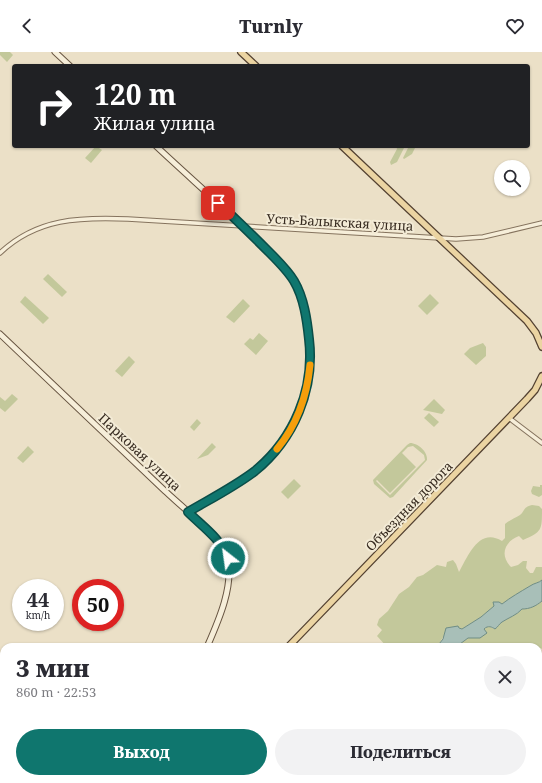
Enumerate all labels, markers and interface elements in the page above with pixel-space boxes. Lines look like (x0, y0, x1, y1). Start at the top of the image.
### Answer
text: Turnly (239, 14, 303, 38)
icon: back (16, 15, 38, 37)
icon: heart (504, 15, 526, 37)
text: 120 m (94, 75, 176, 113)
icon: right (28, 80, 80, 132)
text: Жилая улица (94, 111, 216, 135)
map controls (494, 160, 530, 196)
button: search (494, 160, 530, 196)
pin (201, 186, 235, 220)
icon: arrive (207, 192, 229, 214)
street label: Усть-Балыкская улица (266, 209, 414, 235)
street label: Парковая улица (95, 409, 185, 495)
street label: Объездная дорога (361, 457, 457, 555)
position arrow (207, 537, 249, 579)
speed limit sign: 50 (72, 579, 124, 631)
text: 44 (27, 586, 49, 613)
text: km/h (26, 608, 50, 622)
text: 3 мин (16, 651, 90, 684)
button: close (484, 656, 526, 698)
text: 860 m · 22:53 (16, 683, 96, 701)
button: Выход (16, 729, 267, 775)
button: Поделиться (275, 729, 526, 775)

